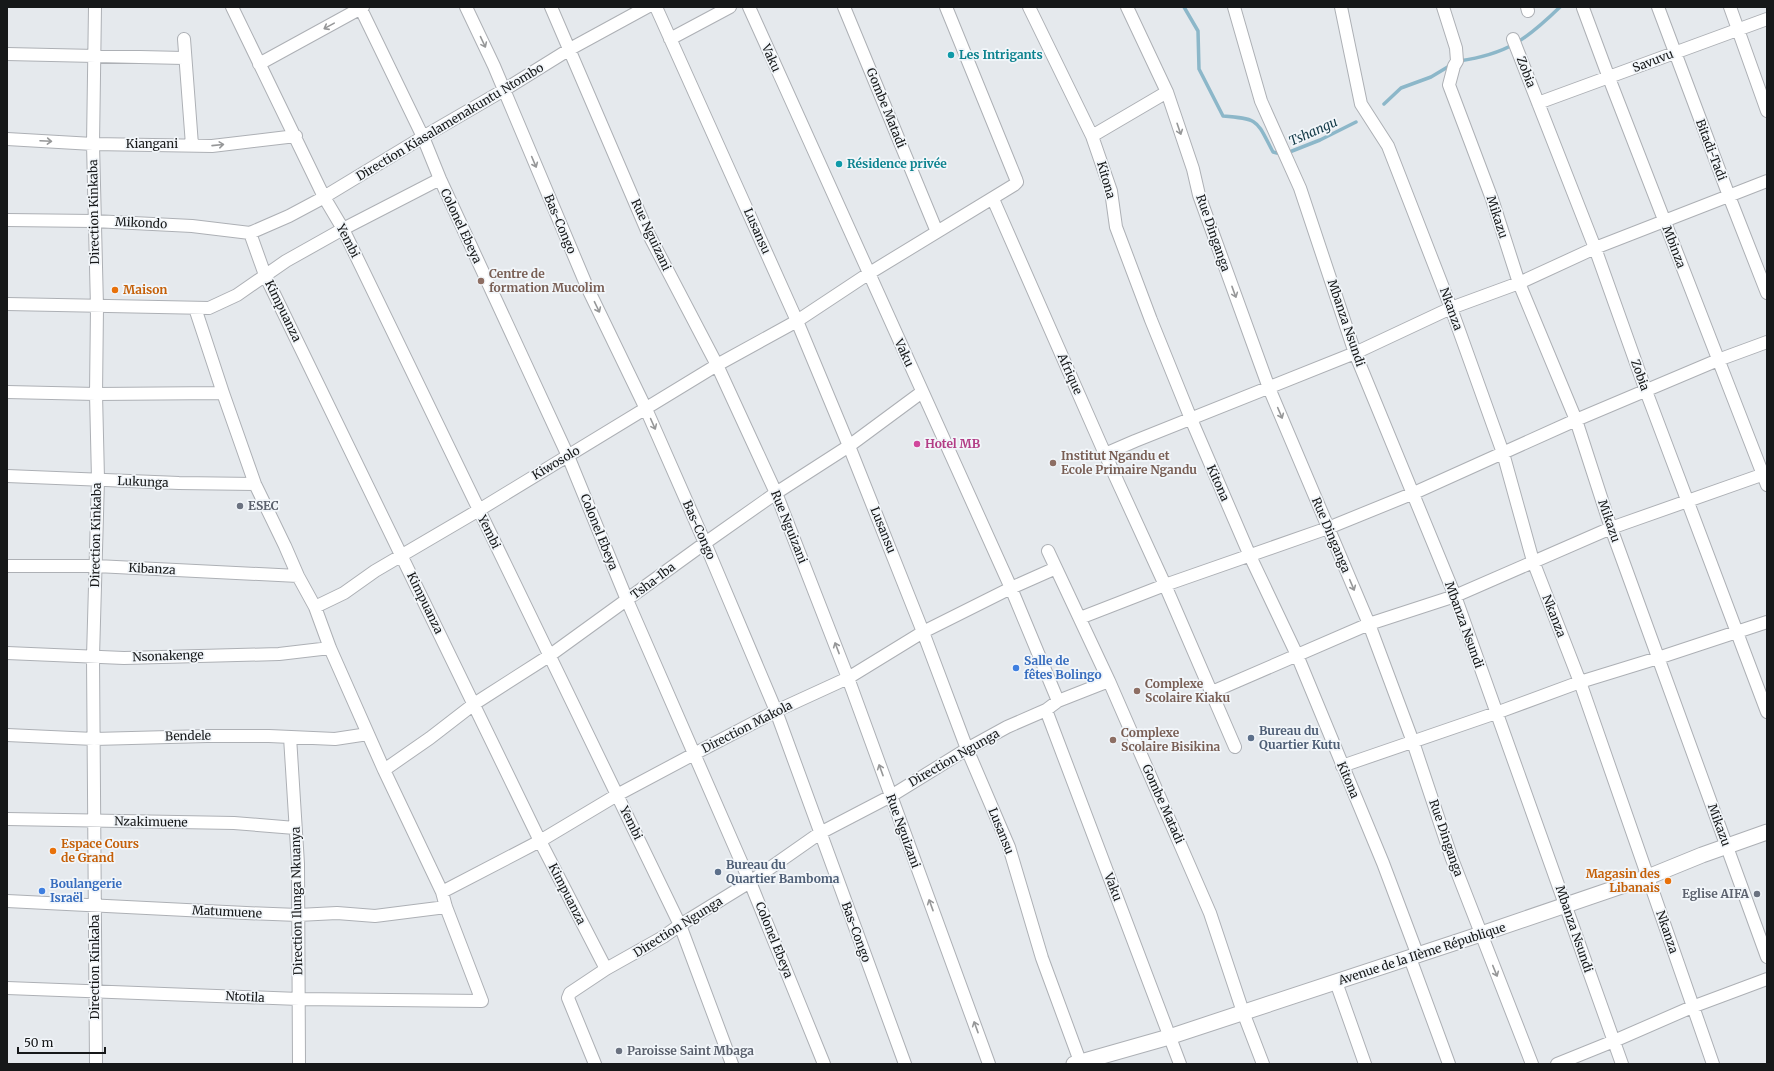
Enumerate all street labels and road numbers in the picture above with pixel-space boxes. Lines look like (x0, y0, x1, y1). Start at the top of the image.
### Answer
street label: Vaku (758, 41, 784, 74)
street label: Savuvu (1630, 46, 1676, 75)
street label: Zobia (1514, 54, 1539, 90)
street label: Direction Kiasalamenakuntu Ntombo (353, 60, 546, 184)
street label: Gombe Matadi (864, 66, 909, 150)
street label: Bitadi-Tadi (1693, 117, 1730, 183)
street label: Kiangani (126, 136, 178, 151)
street label: Direction Kinkaba (85, 159, 102, 265)
street label: Kitona (1094, 159, 1119, 201)
street label: Colonel Ebeya (438, 186, 486, 266)
street label: Bas-Congo (541, 192, 580, 256)
street label: Rue Dinganga (1193, 192, 1234, 274)
street label: Mikazu (1484, 194, 1512, 240)
street label: Rue Nguizani (628, 196, 675, 273)
street label: Lusansu (741, 206, 774, 256)
street label: Mikondo (115, 214, 168, 231)
street label: Yembi (333, 221, 363, 260)
street label: Mbinza (1660, 224, 1690, 271)
street label: Mbanza Nsundi (1325, 277, 1368, 368)
street label: Kimpuanza (262, 278, 305, 345)
street label: Nkanza (1437, 285, 1466, 333)
street label: Vaku (891, 336, 918, 369)
street label: Afrique (1054, 350, 1086, 397)
street label: Zobia (1628, 357, 1653, 393)
street label: Kiwosolo (529, 443, 582, 483)
street label: Kitona (1204, 462, 1233, 504)
street label: Lukunga (117, 473, 169, 490)
street label: Direction Kinkaba (87, 482, 104, 588)
street label: Rue Nguizani (768, 488, 811, 566)
street label: Colonel Ebeya (577, 492, 622, 573)
street label: Rue Dinganga (1309, 495, 1354, 575)
street label: Bas-Congo (680, 498, 719, 562)
street label: Mikazu (1595, 498, 1624, 544)
street label: Lusansu (867, 504, 900, 556)
street label: Yembi (474, 511, 504, 551)
street label: Tsha-Iba (628, 559, 678, 602)
street label: Kibanza (128, 560, 177, 577)
street label: Kimpuanza (404, 570, 447, 637)
street label: Mbanza Nsundi (1442, 579, 1487, 670)
street label: Nkanza (1539, 592, 1570, 640)
street label: Nsonakenge (132, 647, 204, 664)
street label: Direction Makola (699, 697, 795, 756)
street label: Direction Ngunga (906, 725, 1002, 790)
street label: Bendele (165, 728, 211, 743)
street label: Kitona (1334, 759, 1363, 801)
street label: Gombe Matadi (1139, 762, 1188, 846)
street label: Rue Nguizani (883, 792, 924, 870)
street label: Rue Dinganga (1426, 797, 1467, 879)
street label: Yembi (616, 802, 646, 842)
street label: Mikazu (1705, 802, 1734, 848)
street label: Lusansu (985, 805, 1018, 857)
street label: Nzakimuene (114, 813, 188, 830)
street label: Direction Ilunga Nkuanya (288, 826, 305, 975)
street label: Kimpuanza (546, 861, 590, 927)
street label: Vaku (1101, 870, 1126, 903)
street label: Mbanza Nsundi (1553, 883, 1596, 974)
street label: Direction Ngunga (630, 893, 726, 960)
street label: Colonel Ebeya (752, 900, 797, 981)
street label: Bas-Congo (839, 900, 874, 964)
street label: Matumuene (192, 902, 262, 921)
street label: Nkanza (1653, 908, 1682, 956)
street label: Direction Kinkaba (87, 914, 102, 1020)
street label: Avenue de la IIème République (1335, 919, 1507, 988)
street label: Ntotila (225, 988, 266, 1005)

